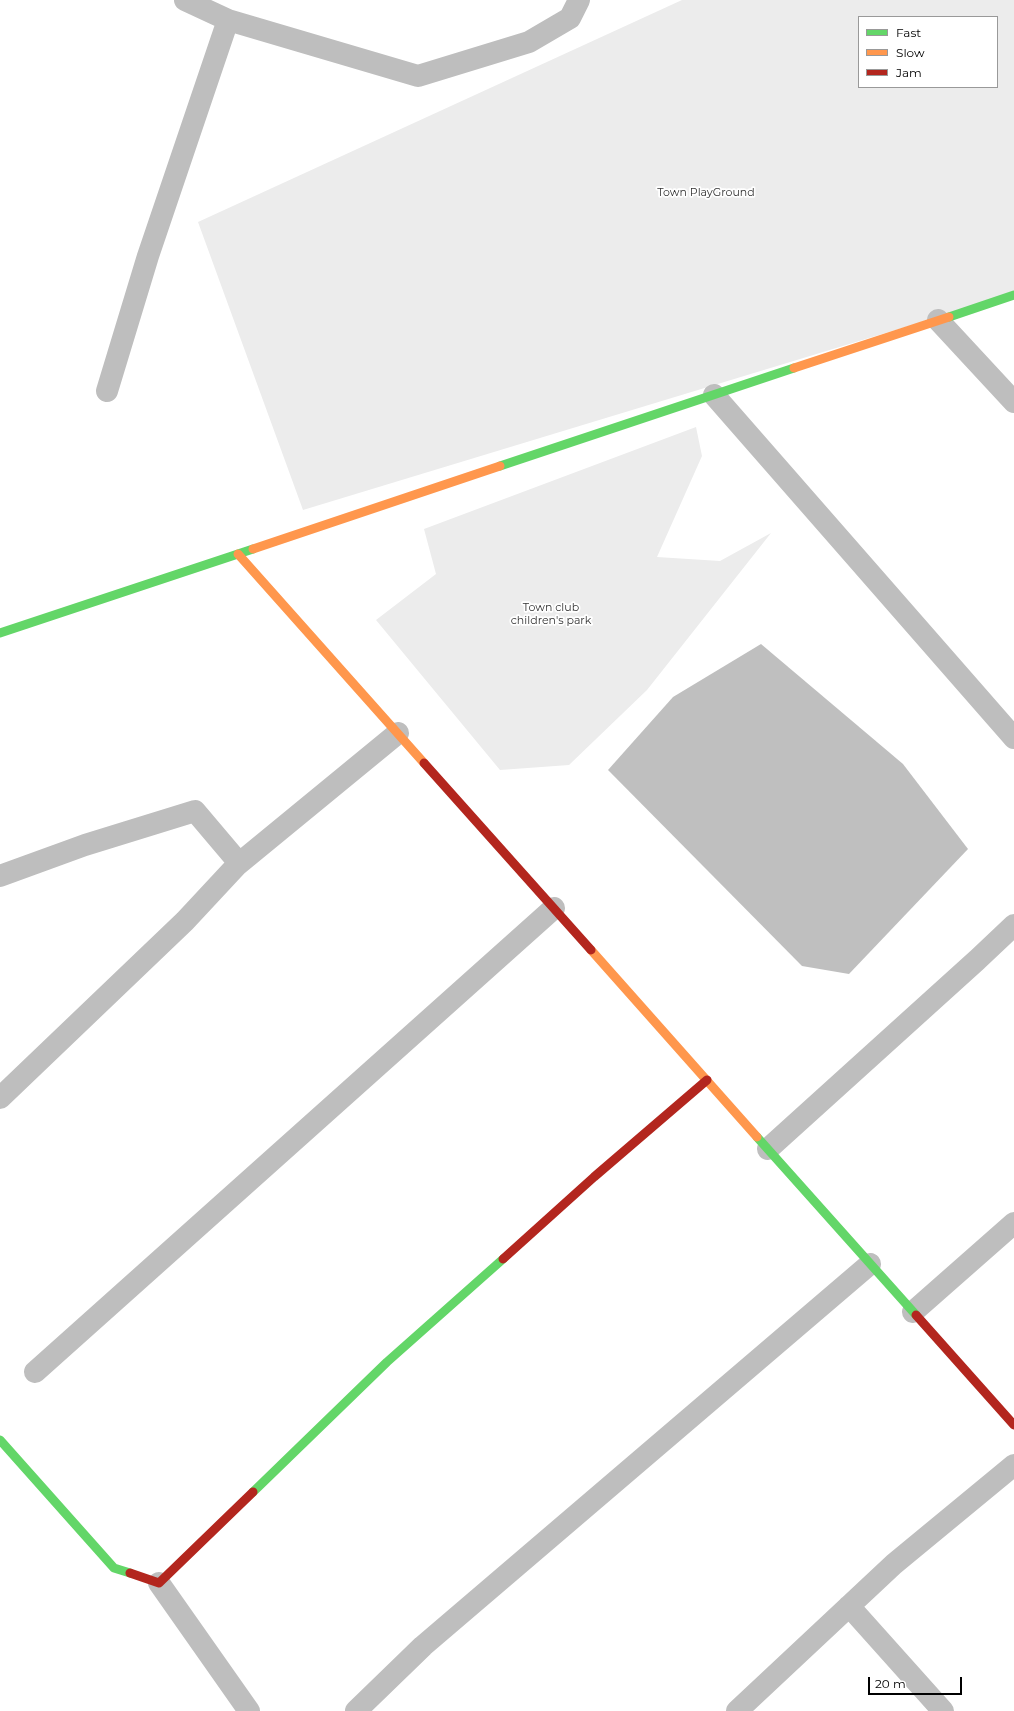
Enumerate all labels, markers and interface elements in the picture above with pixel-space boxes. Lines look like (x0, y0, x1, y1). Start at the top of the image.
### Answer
legend (858, 16, 998, 88)
text: Fast (896, 25, 921, 40)
text: Slow (896, 45, 925, 60)
text: Jam (896, 65, 922, 80)
park label: Town PlayGround (657, 186, 755, 200)
park label: Town club children's park (511, 601, 591, 627)
scale bar (870, 1669, 964, 1695)
text: 20 m (875, 1676, 906, 1691)

